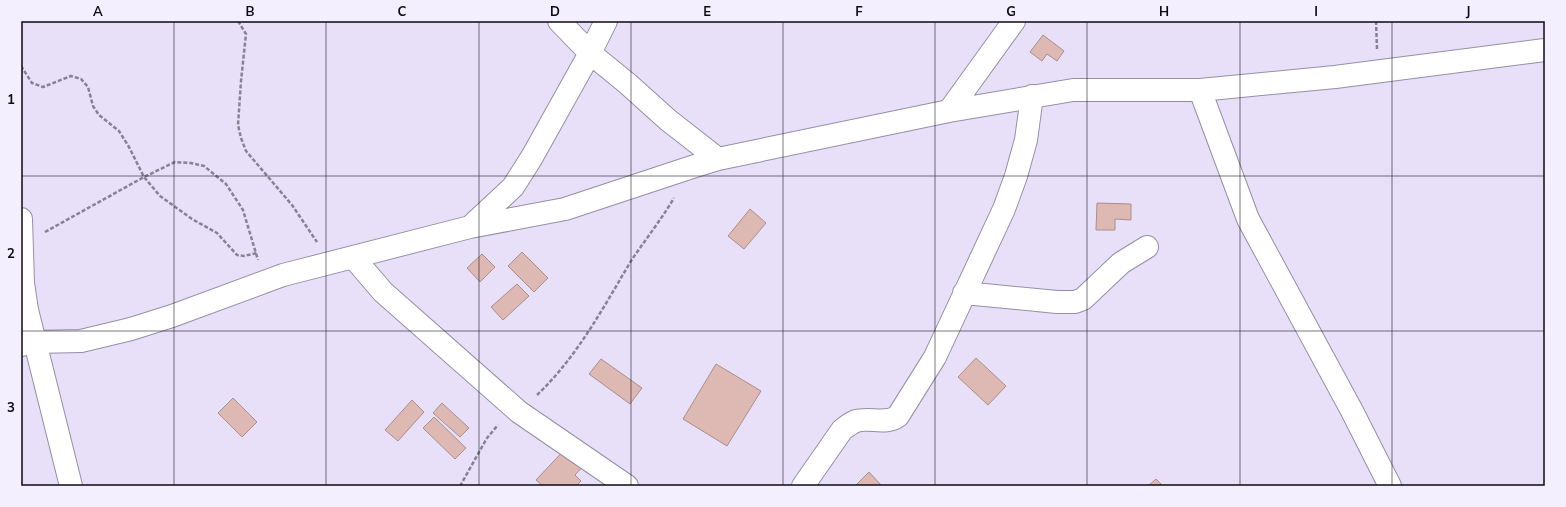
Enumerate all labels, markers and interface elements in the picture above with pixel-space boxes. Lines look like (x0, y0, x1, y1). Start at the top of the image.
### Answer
text: A (93, 3, 103, 19)
text: B (246, 3, 255, 19)
text: C (398, 3, 407, 19)
text: D (550, 3, 560, 19)
text: E (703, 3, 711, 19)
text: F (855, 3, 863, 19)
text: G (1006, 3, 1016, 19)
text: H (1159, 3, 1169, 19)
text: I (1314, 3, 1318, 19)
text: J (1466, 3, 1470, 19)
text: 1 (7, 91, 15, 107)
text: 2 (7, 245, 15, 261)
text: 3 (7, 399, 15, 415)

